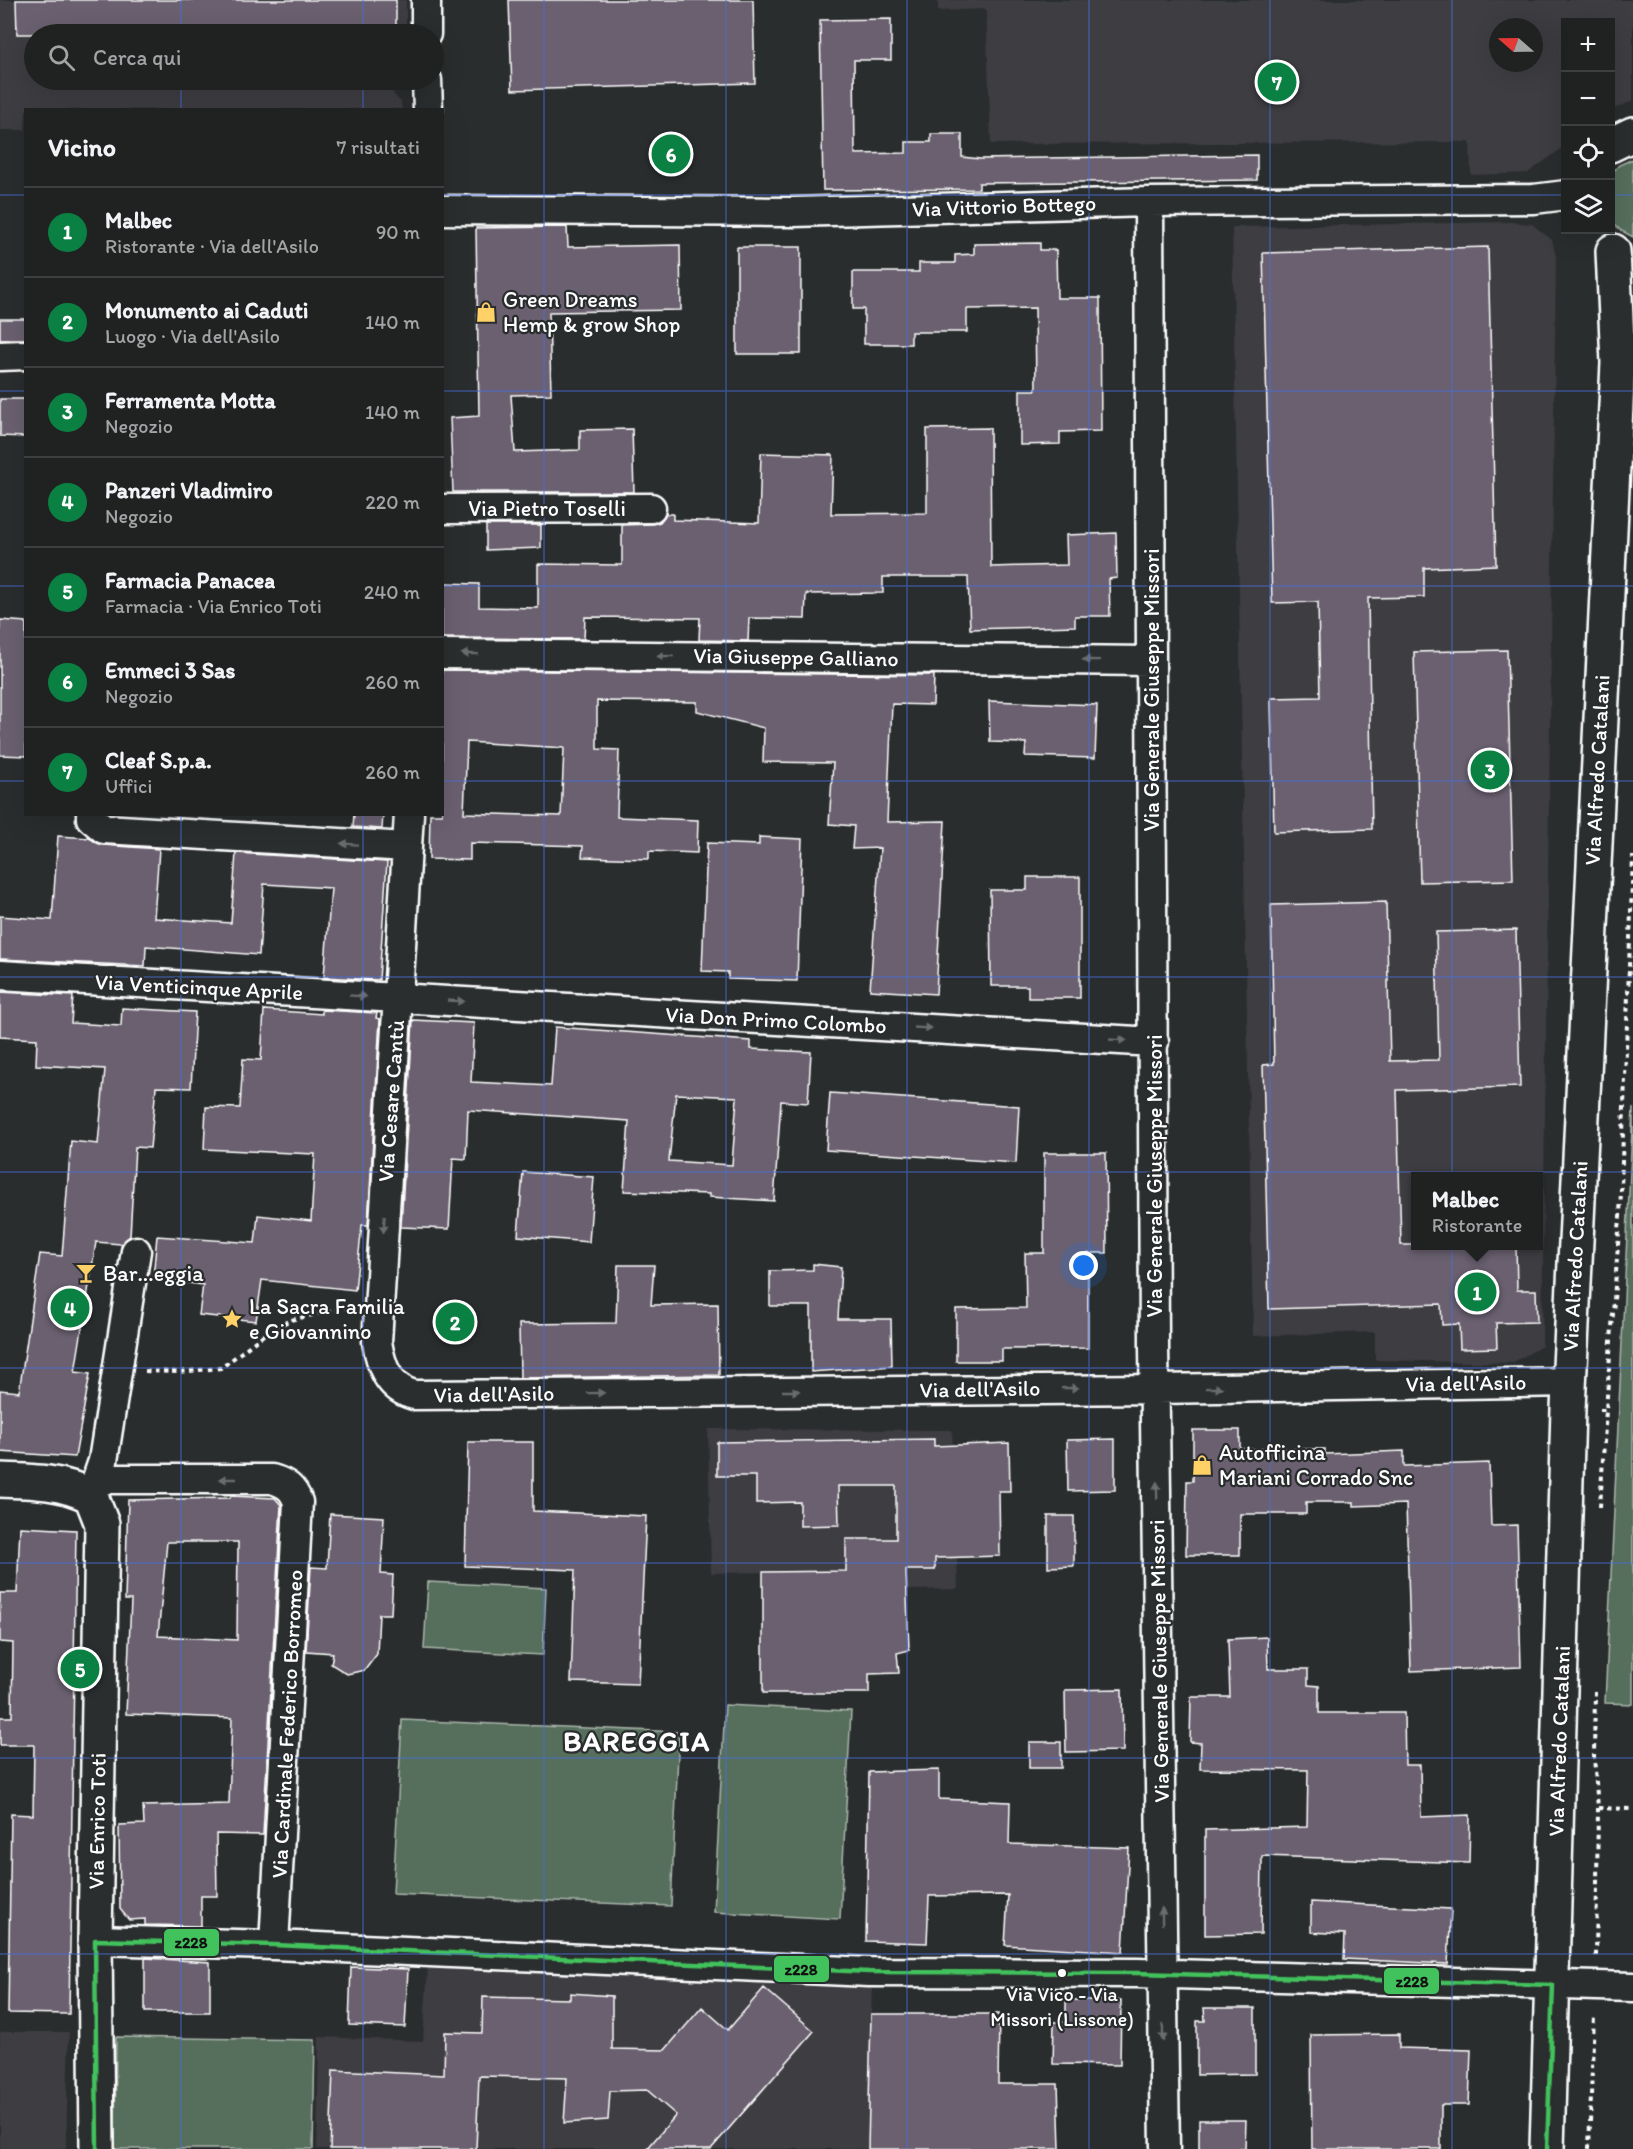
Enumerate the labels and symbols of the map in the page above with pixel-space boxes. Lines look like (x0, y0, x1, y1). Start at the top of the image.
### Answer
north arrow (1489, 18, 1543, 72)
pin: 7 (1258, 60, 1296, 104)
pin: 6 (652, 132, 690, 176)
street label: Via Vittorio Bottego (911, 189, 1097, 223)
place label: Green Dreams Hemp & grow Shop (503, 286, 680, 338)
shop icon: Green Dreams Hemp & grow Shop (474, 300, 498, 324)
street label: Via Pietro Toselli (468, 495, 626, 522)
street label: Via Generale Giuseppe Missori (1138, 548, 1165, 832)
street label: Via Giuseppe Galliano (693, 642, 899, 672)
one-way arrow (461, 649, 480, 659)
one-way arrow (656, 651, 675, 661)
one-way arrow (1082, 655, 1101, 665)
street label: Via Alfredo Catalani (1579, 674, 1615, 866)
pin: 3 (1470, 748, 1510, 792)
one-way arrow (339, 839, 358, 848)
street label: Via Venticinque Aprile (94, 968, 304, 1006)
one-way arrow (348, 992, 367, 1001)
one-way arrow (447, 997, 466, 1006)
street label: Via Don Primo Colombo (665, 1001, 887, 1039)
street label: Via Cesare Cantù (372, 1019, 410, 1183)
one-way arrow (914, 1024, 933, 1033)
street label: Via Generale Giuseppe Missori (1141, 1034, 1168, 1318)
one-way arrow (1109, 1035, 1128, 1044)
street label: Via Alfredo Catalani (1557, 1160, 1593, 1352)
one-way arrow (379, 1214, 388, 1233)
your location (1069, 1251, 1098, 1280)
place label: Bar...eggia (103, 1260, 204, 1287)
bar icon: Bar...eggia (74, 1261, 98, 1285)
pin: 1 (1458, 1270, 1496, 1314)
pin: 4 (50, 1286, 90, 1330)
place label: La Sacra Familia e Giovannino (249, 1293, 405, 1345)
pin: 2 (436, 1300, 474, 1344)
place icon: La Sacra Familia e Giovannino (220, 1307, 244, 1331)
street label: Via dell'Asilo (1405, 1368, 1527, 1398)
street label: Via dell'Asilo (919, 1374, 1041, 1404)
street label: Via dell'Asilo (433, 1379, 555, 1409)
one-way arrow (1060, 1383, 1079, 1393)
one-way arrow (1205, 1383, 1224, 1393)
one-way arrow (781, 1386, 800, 1396)
one-way arrow (586, 1388, 605, 1398)
place label: Autofficina Mariani Corrado Snc (1219, 1439, 1413, 1491)
shop icon: Autofficina Mariani Corrado Snc (1190, 1453, 1214, 1477)
one-way arrow (219, 1474, 238, 1484)
one-way arrow (1152, 1480, 1162, 1499)
street label: Via Generale Giuseppe Missori (1143, 1519, 1175, 1803)
street label: Via Cardinale Federico Borromeo (265, 1569, 309, 1879)
street label: Via Alfredo Catalani (1542, 1645, 1576, 1837)
pin: 5 (60, 1646, 100, 1692)
district label: BAREGGIA (563, 1724, 711, 1758)
street label: Via Enrico Toti (82, 1752, 112, 1890)
one-way arrow (1157, 1906, 1167, 1925)
line badge: z228 (163, 1928, 220, 1957)
text: z228 (174, 1933, 208, 1952)
line badge: z228 (773, 1955, 830, 1983)
text: z228 (784, 1960, 818, 1979)
marker: Via Vico - Via Missori (Lissone) (1056, 1967, 1068, 1979)
line badge: z228 (1383, 1967, 1440, 1995)
text: z228 (1395, 1972, 1429, 1991)
place label: Via Vico - Via Missori (Lissone) (990, 1982, 1134, 2031)
one-way arrow (1158, 2023, 1168, 2042)

